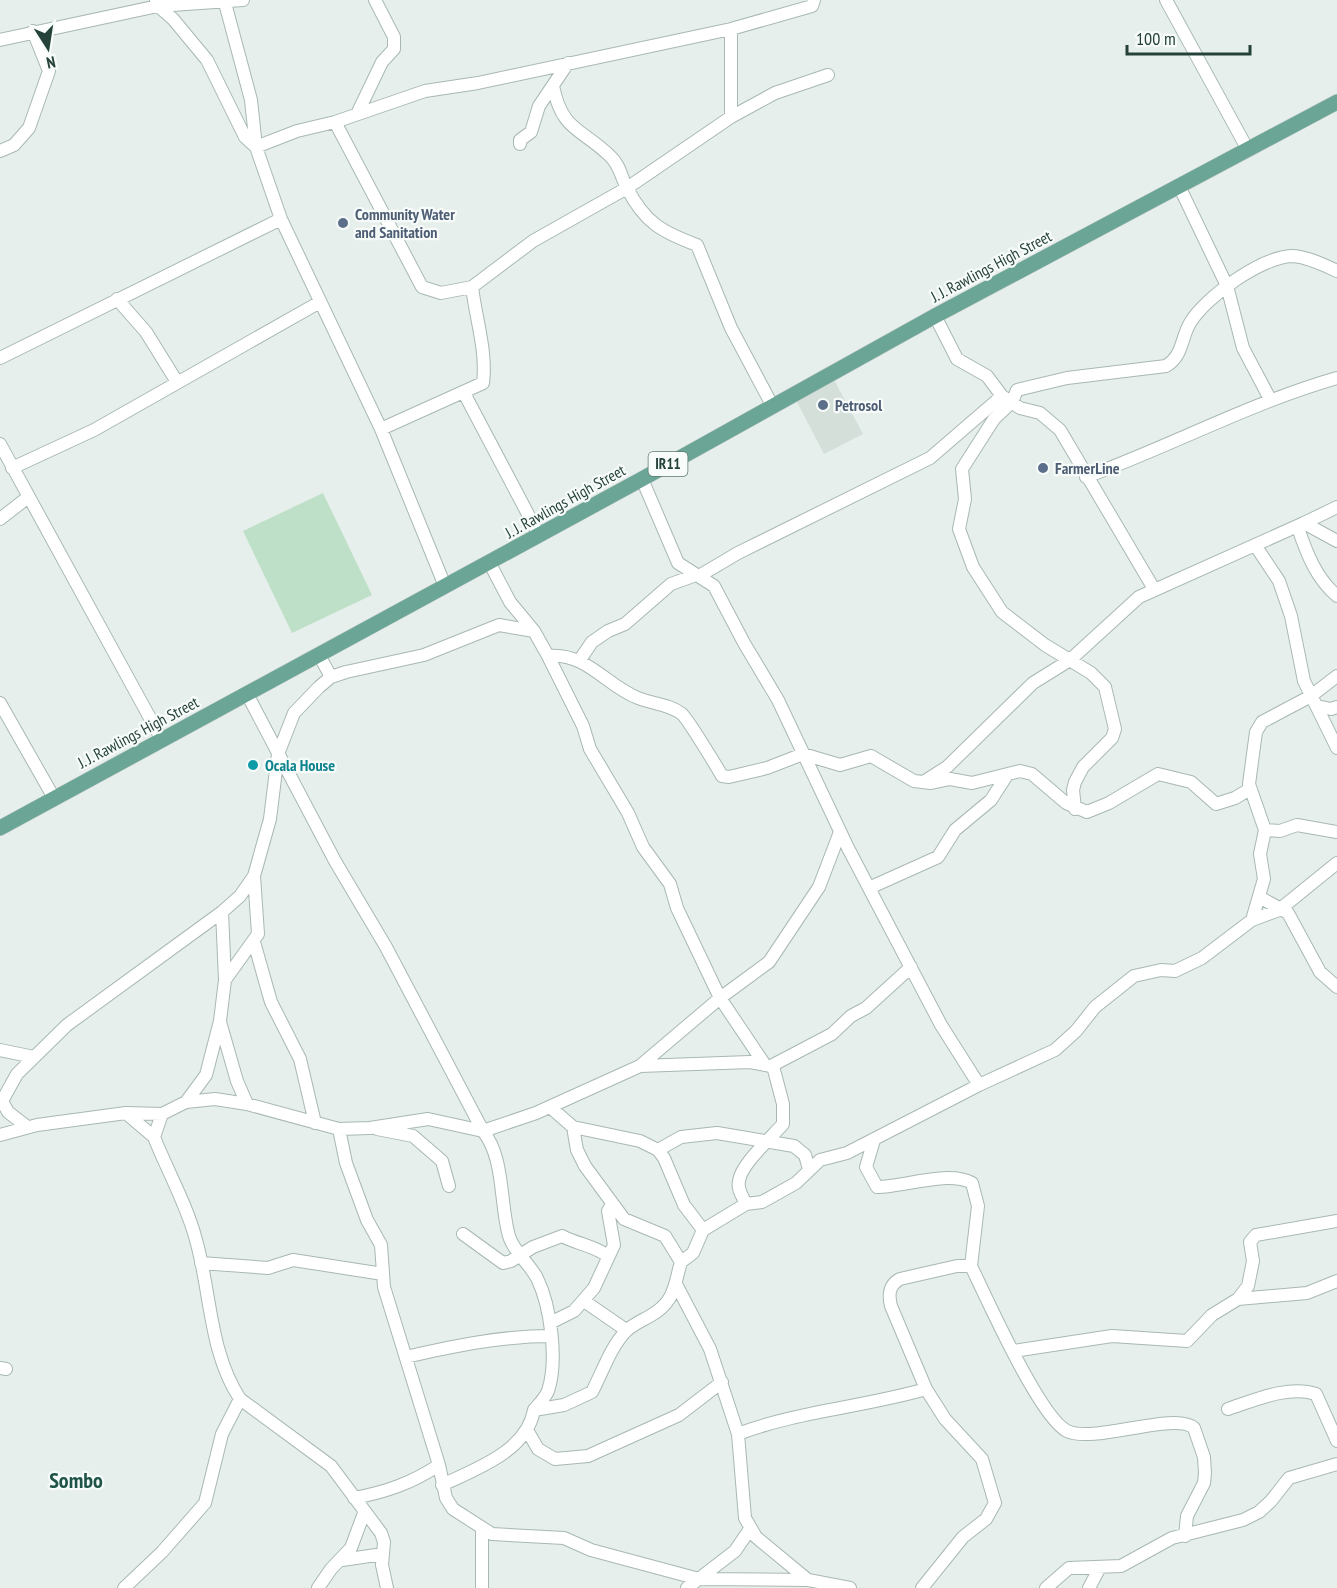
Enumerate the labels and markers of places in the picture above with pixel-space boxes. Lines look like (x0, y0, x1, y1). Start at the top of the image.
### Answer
place label: Community Water and Sanitation (355, 204, 455, 242)
marker: Community Water and Sanitation (336, 216, 350, 230)
place label: Petrosol (835, 395, 882, 415)
marker: Petrosol (816, 398, 830, 412)
place label: FarmerLine (1055, 458, 1120, 478)
marker: FarmerLine (1036, 461, 1050, 475)
place label: Ocala House (265, 755, 335, 775)
marker: Ocala House (246, 758, 260, 772)

